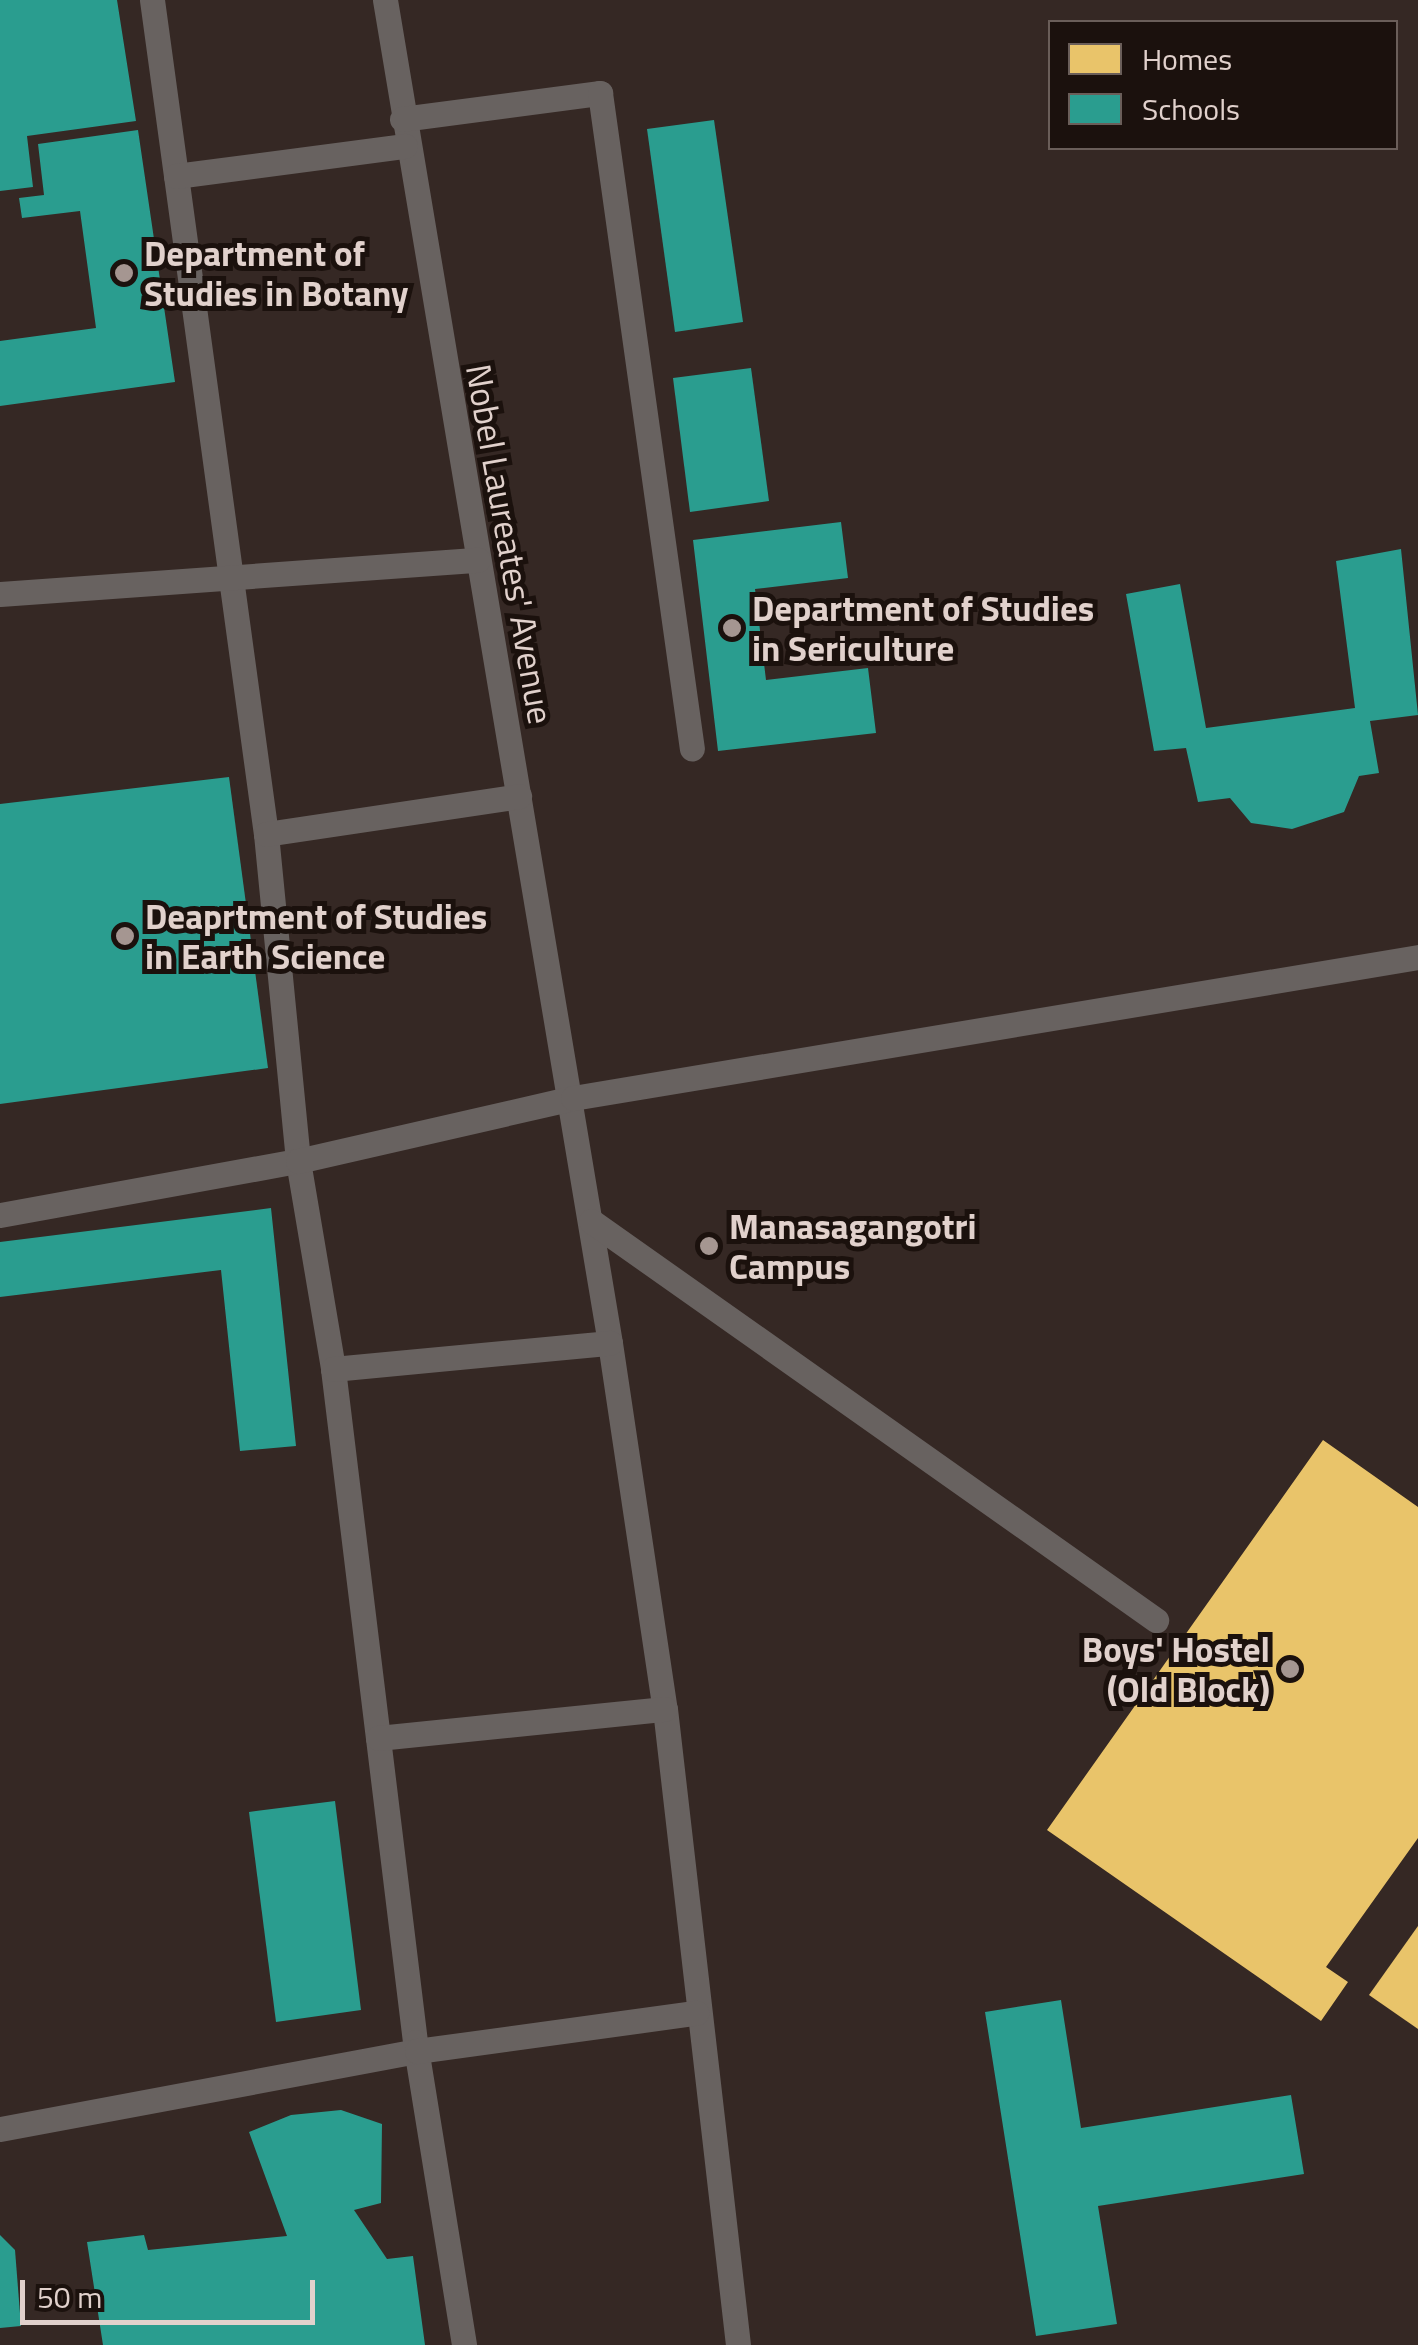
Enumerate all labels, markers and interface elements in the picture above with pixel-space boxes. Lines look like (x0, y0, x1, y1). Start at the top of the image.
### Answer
legend (1048, 20, 1398, 150)
text: Homes (1142, 36, 1232, 82)
text: Schools (1142, 86, 1240, 132)
place label: Department of Studies in Botany (144, 232, 409, 314)
marker: Department of Studies in Botany (113, 262, 135, 284)
street label: Nobel Laureates' Avenue (458, 361, 562, 727)
place label: Department of Studies in Sericulture (752, 587, 1094, 669)
marker: Department of Studies in Sericulture (721, 617, 743, 639)
place label: Deaprtment of Studies in Earth Science (145, 895, 487, 977)
marker: Deaprtment of Studies in Earth Science (114, 925, 136, 947)
place label: Manasagangotri Campus (729, 1205, 977, 1287)
marker: Manasagangotri Campus (698, 1235, 720, 1257)
place label: Boys' Hostel (Old Block) (1082, 1628, 1270, 1710)
marker: Boys' Hostel (Old Block) (1279, 1658, 1301, 1680)
scale bar (25, 2260, 320, 2322)
text: 50 m (37, 2274, 102, 2320)

